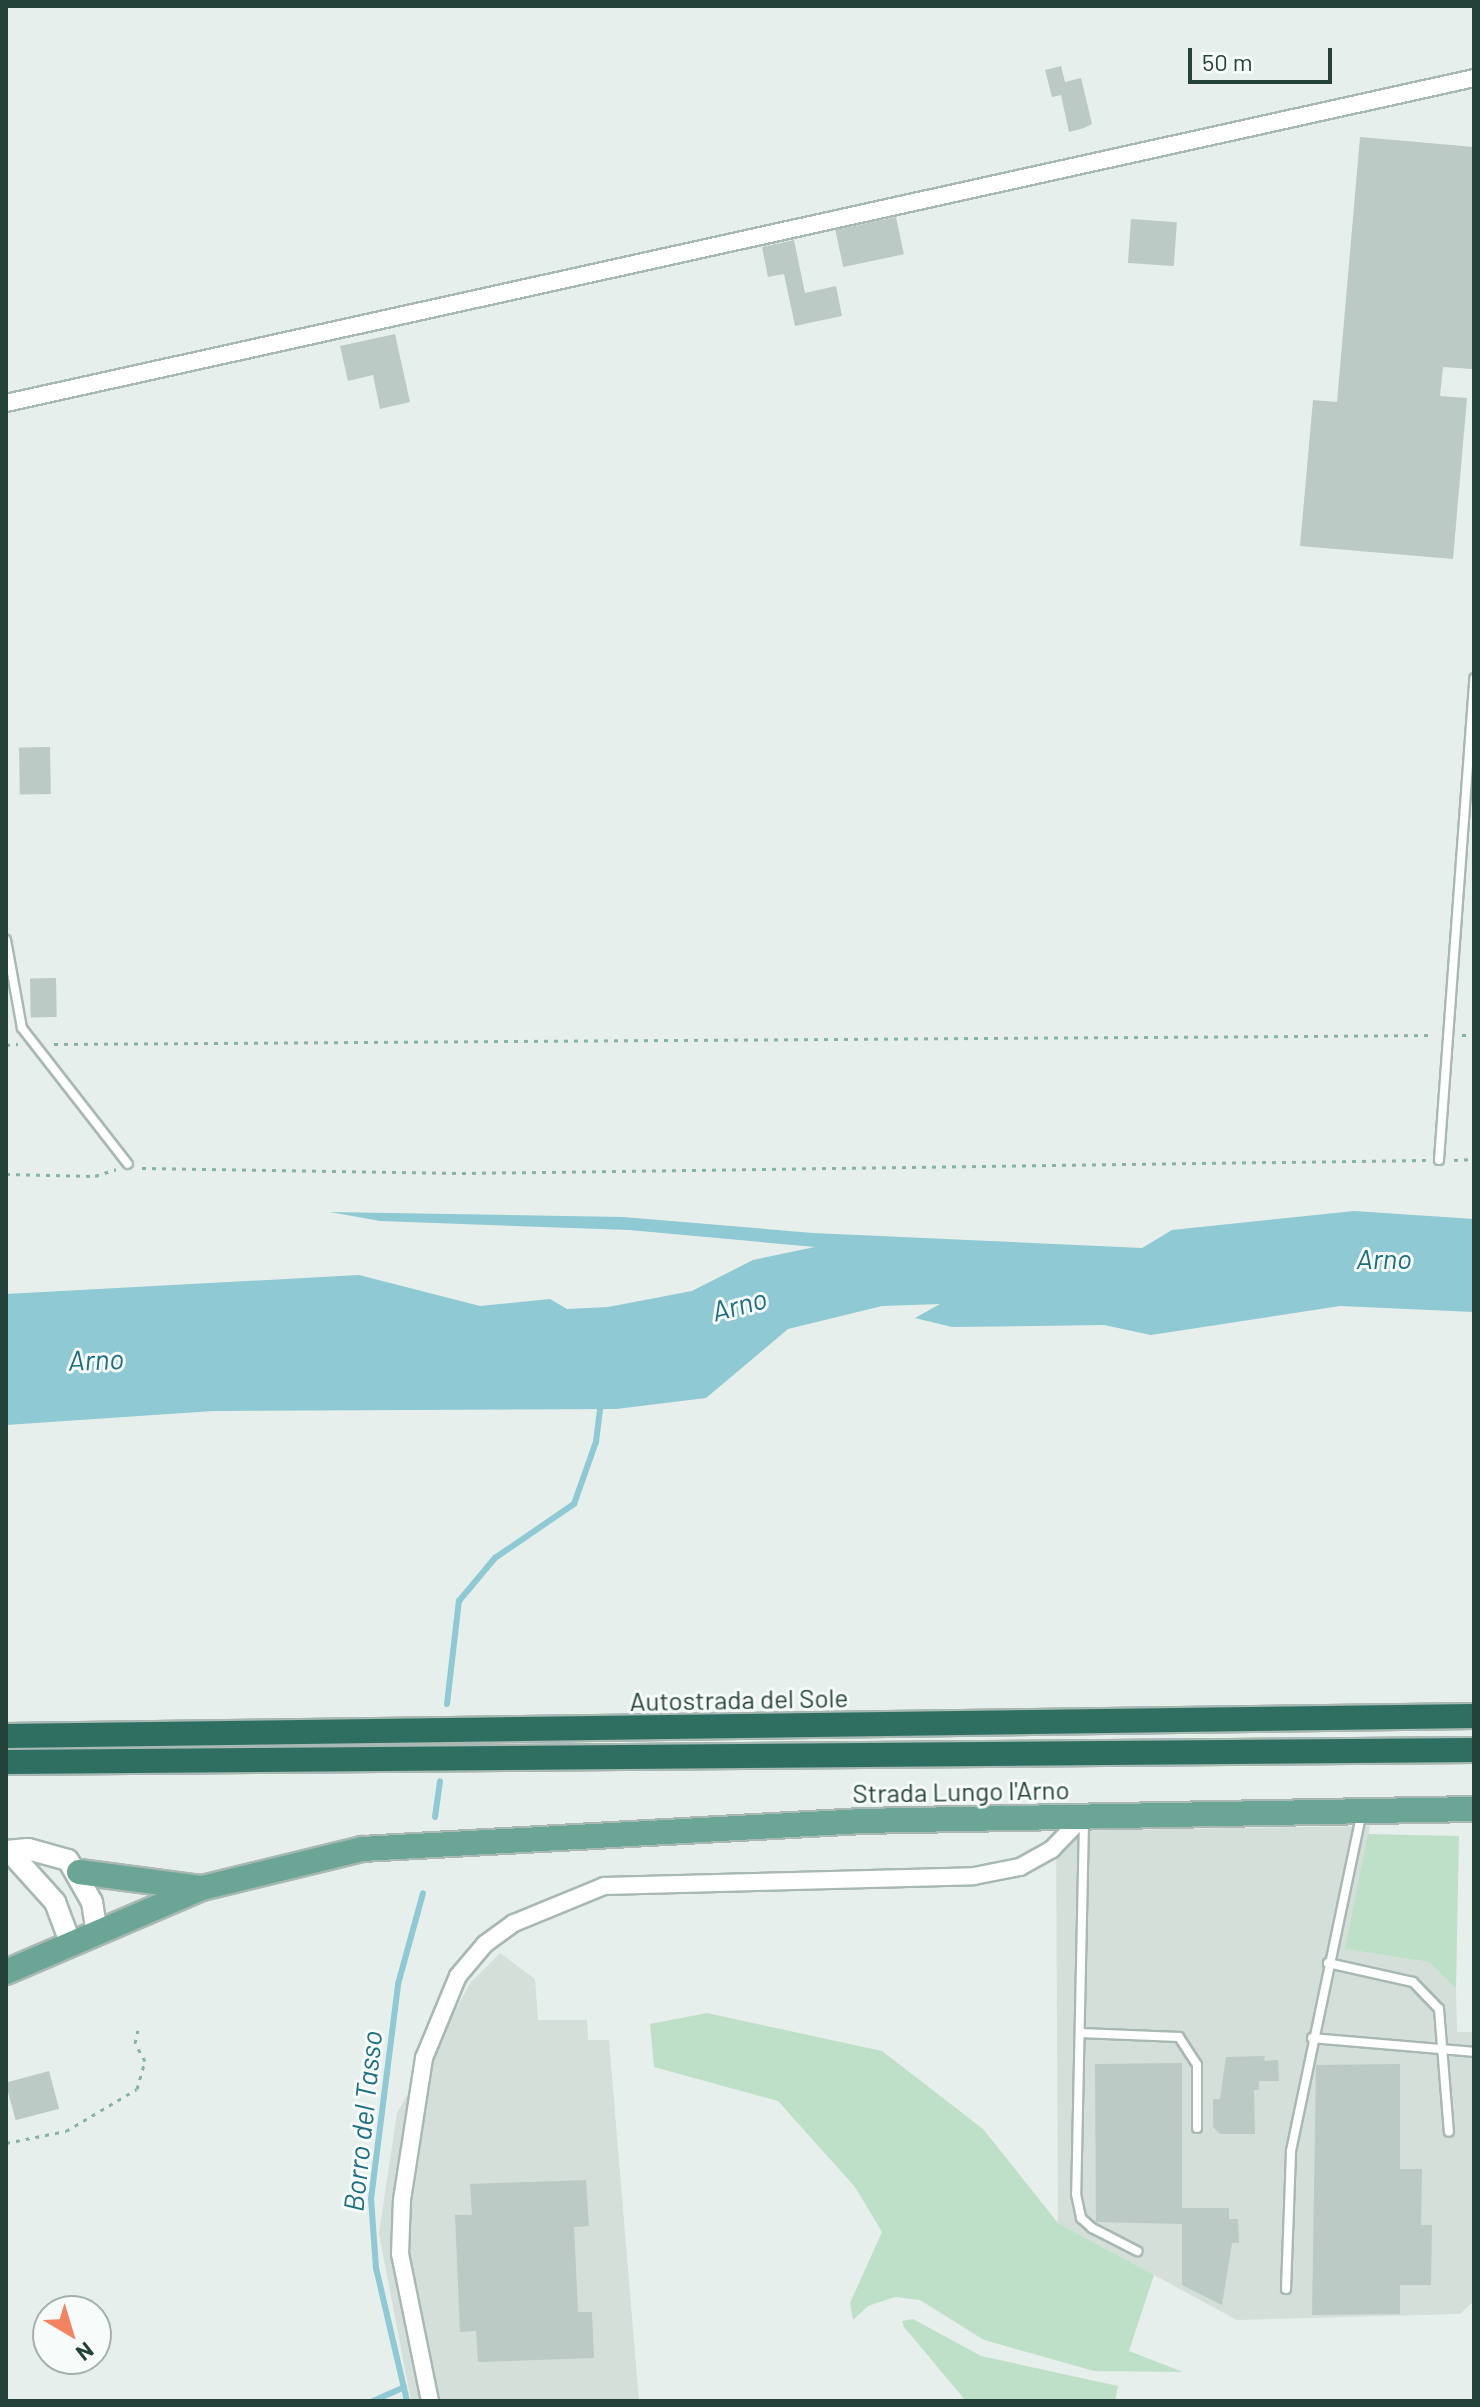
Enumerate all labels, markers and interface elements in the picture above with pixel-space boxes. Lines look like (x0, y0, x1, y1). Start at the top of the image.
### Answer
scale bar (1192, 32, 1336, 82)
text: 50 m (1202, 47, 1253, 76)
water label: Arno (1356, 1241, 1412, 1275)
water label: Arno (708, 1281, 770, 1327)
water label: Arno (68, 1341, 124, 1377)
street label: Autostrada del Sole (629, 1681, 849, 1717)
street label: Strada Lungo l'Arno (852, 1774, 1070, 1808)
water label: Borro del Tasso (336, 2029, 388, 2213)
north arrow (32, 2295, 112, 2375)
text: N (72, 2338, 99, 2367)

